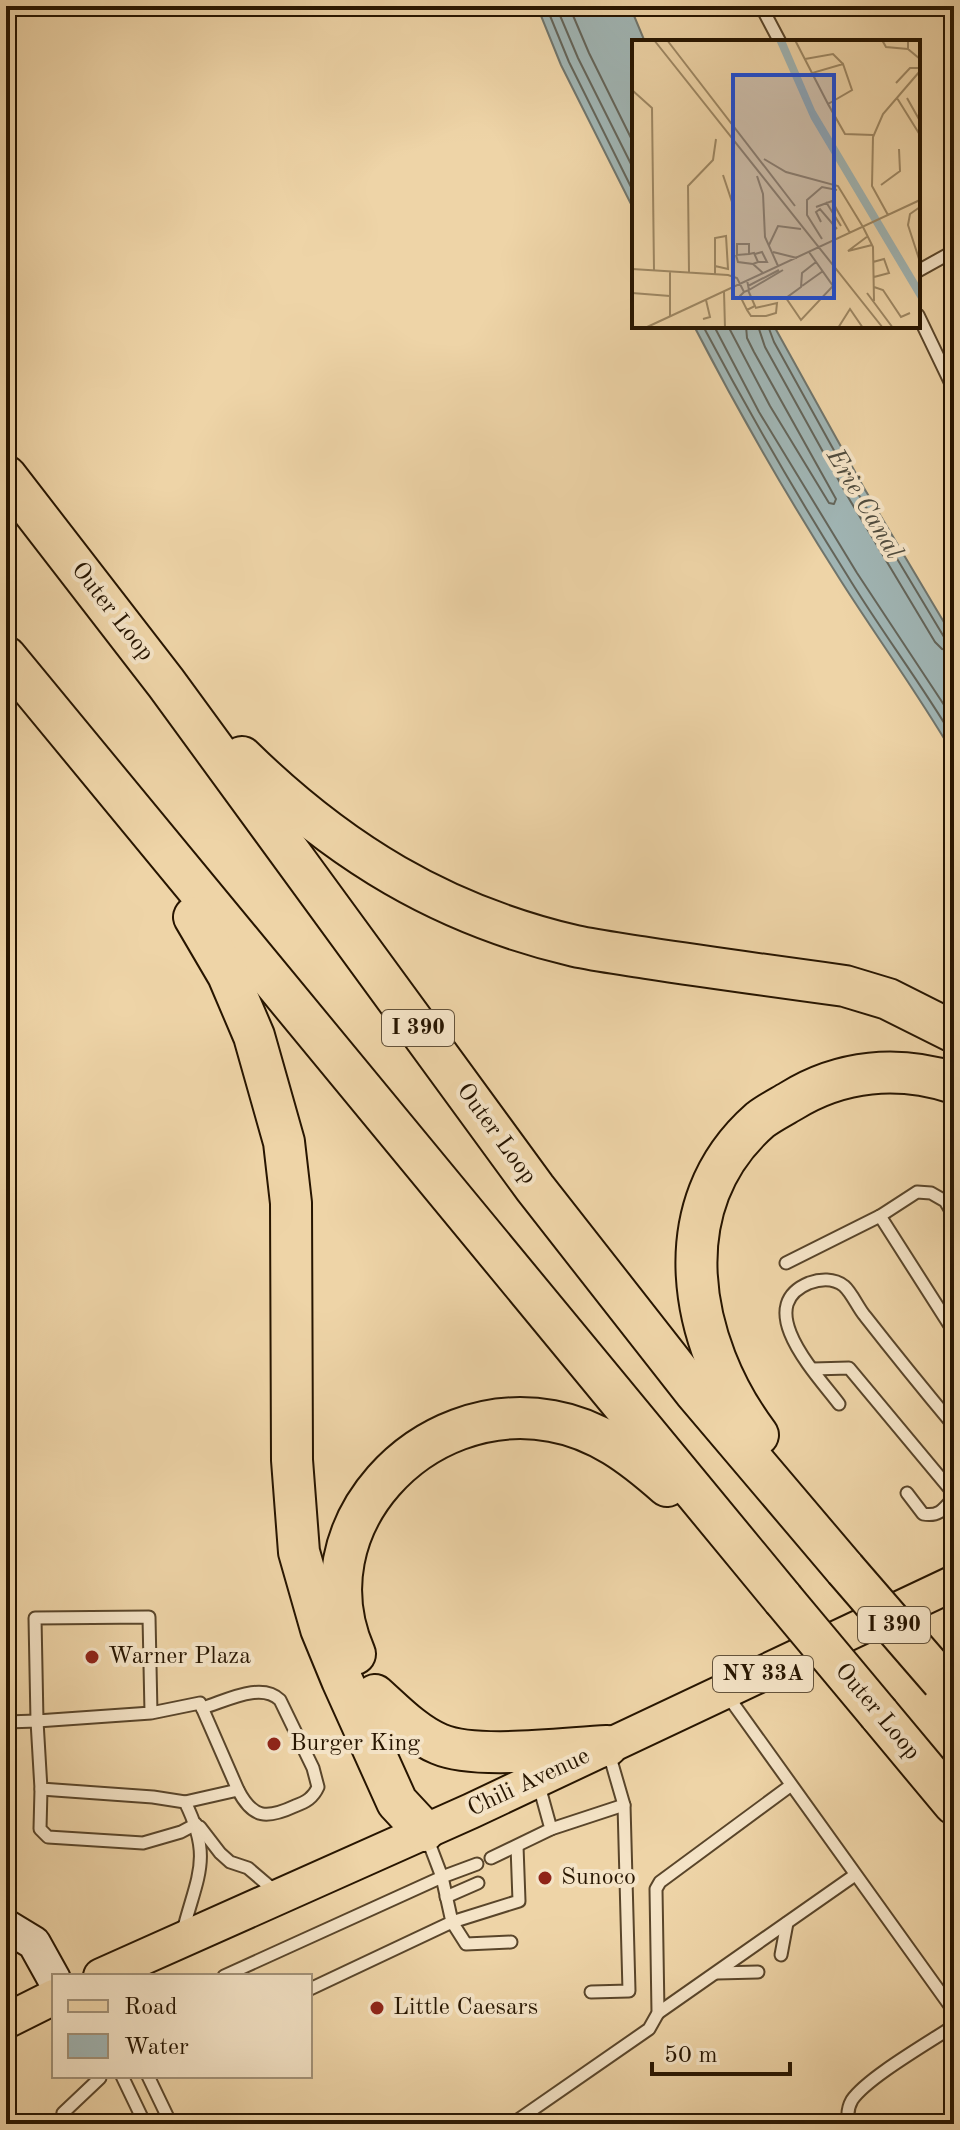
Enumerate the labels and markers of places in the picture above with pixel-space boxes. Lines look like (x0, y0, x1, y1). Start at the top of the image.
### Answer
place label: Warner Plaza (108, 1645, 251, 1669)
marker: Warner Plaza (83, 1648, 101, 1666)
place label: Burger King (290, 1732, 420, 1756)
marker: Burger King (265, 1735, 283, 1753)
place label: Sunoco (561, 1866, 636, 1890)
marker: Sunoco (536, 1869, 554, 1887)
place label: Little Caesars (393, 1996, 538, 2020)
marker: Little Caesars (368, 1999, 386, 2017)

